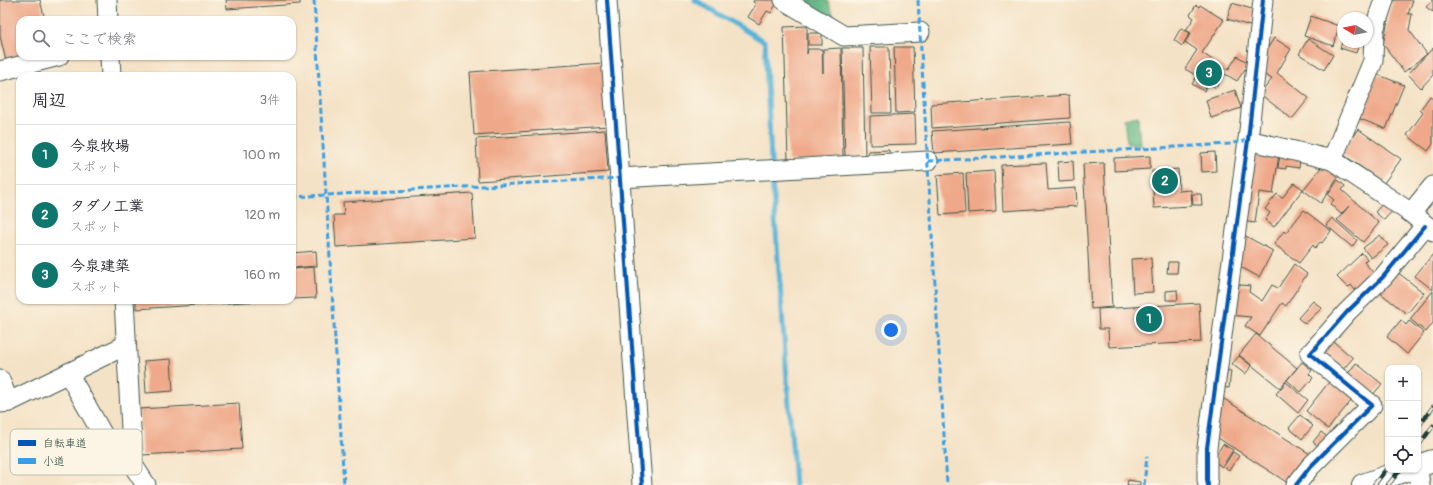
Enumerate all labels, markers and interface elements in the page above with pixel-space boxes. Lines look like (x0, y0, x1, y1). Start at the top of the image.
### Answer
north arrow (1337, 12, 1373, 48)
search box (16, 16, 296, 60)
icon: search (30, 27, 52, 49)
text: ここで検索 (62, 30, 137, 49)
pin: 3 (1196, 58, 1222, 88)
text: 周辺 (32, 90, 66, 111)
text: 3件 (260, 92, 280, 108)
text: 今泉牧場 (70, 137, 130, 156)
text: 1 (42, 147, 48, 163)
text: 100 m (243, 147, 280, 163)
text: スポット (70, 159, 122, 175)
pin: 2 (1152, 166, 1178, 196)
text: タダノ工業 (70, 197, 144, 216)
text: 2 (41, 207, 49, 223)
text: 120 m (244, 207, 280, 223)
text: スポット (70, 219, 122, 235)
text: 今泉建築 (70, 257, 130, 276)
text: 3 (41, 267, 49, 283)
text: 160 m (244, 267, 280, 283)
text: スポット (70, 279, 122, 295)
pin: 1 (1136, 304, 1162, 334)
your location (881, 320, 901, 340)
map controls (1385, 365, 1421, 473)
button: + (1385, 365, 1421, 401)
button: − (1385, 401, 1421, 437)
legend (10, 429, 142, 475)
text: 自転車道 (43, 437, 87, 450)
button: locate (1385, 437, 1421, 473)
text: 小道 (43, 455, 65, 468)

